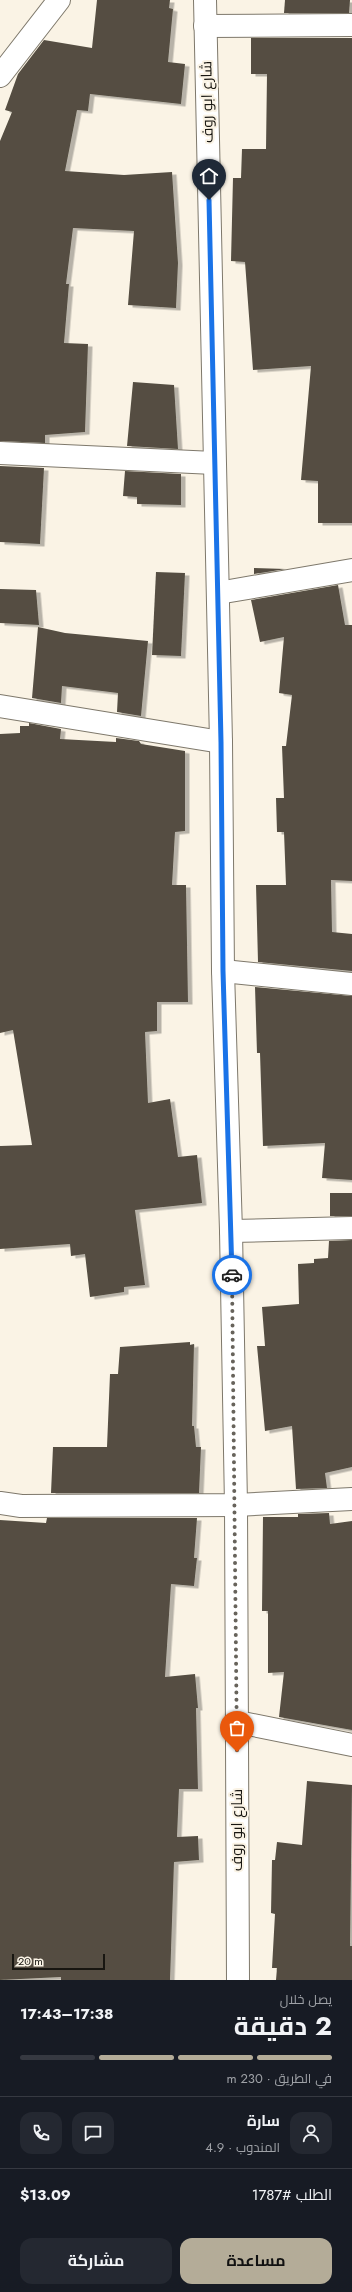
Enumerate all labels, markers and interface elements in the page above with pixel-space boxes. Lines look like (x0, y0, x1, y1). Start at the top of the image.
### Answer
street label: شارع ابو روف (195, 61, 219, 143)
pin (192, 159, 226, 200)
icon: home (198, 165, 220, 187)
courier (212, 1255, 252, 1295)
icon: car (221, 1264, 243, 1286)
pin (220, 1711, 254, 1752)
icon: bag (226, 1717, 248, 1739)
street label: شارع ابو روف (226, 1789, 248, 1871)
scale bar (12, 1952, 105, 1971)
text: 20 m (18, 1953, 43, 1969)
text: يصل خلال (280, 1990, 332, 2009)
text: 17:38–17:43 (20, 2003, 113, 2025)
text: 2 دقيقة (234, 2007, 332, 2045)
text: في الطريق · 230 m (226, 2069, 332, 2088)
text: سارة (247, 2110, 280, 2132)
button: phone (20, 2112, 62, 2154)
button: chat (72, 2112, 114, 2154)
button: person (290, 2112, 332, 2154)
text: المندوب · 4.9 (205, 2138, 280, 2157)
text: $13.09 (20, 2184, 71, 2206)
text: الطلب #1787 (252, 2184, 332, 2206)
button: مشاركة (20, 2238, 172, 2284)
button: مساعدة (180, 2238, 332, 2284)

